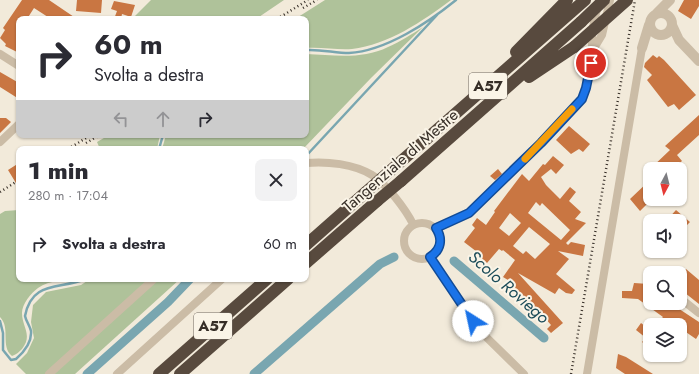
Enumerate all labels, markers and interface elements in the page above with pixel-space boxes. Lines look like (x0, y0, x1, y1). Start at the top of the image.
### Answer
text: 60 m (94, 24, 163, 65)
icon: right (28, 32, 80, 84)
pin (574, 46, 608, 80)
icon: arrive (580, 52, 602, 74)
text: Svolta a destra (94, 62, 204, 88)
road number: A57 (469, 73, 507, 99)
street label: Tangenziale di Mestre (337, 104, 463, 217)
icon: left (110, 108, 132, 130)
icon: ahead (152, 108, 174, 130)
icon: right (194, 108, 216, 130)
text: 1 min (28, 153, 89, 188)
button: close (255, 159, 297, 201)
north arrow (643, 162, 687, 206)
map controls (643, 162, 687, 362)
text: 280 m · 17:04 (28, 186, 108, 205)
button: sound (643, 214, 687, 258)
icon: right (28, 233, 50, 255)
text: Svolta a destra (62, 233, 166, 255)
text: 60 m (263, 233, 297, 255)
water label: Scolo Roviego (463, 245, 555, 329)
button: search (643, 266, 687, 310)
position arrow (452, 300, 494, 342)
road number: A57 (194, 313, 232, 339)
button: layers (643, 318, 687, 362)

